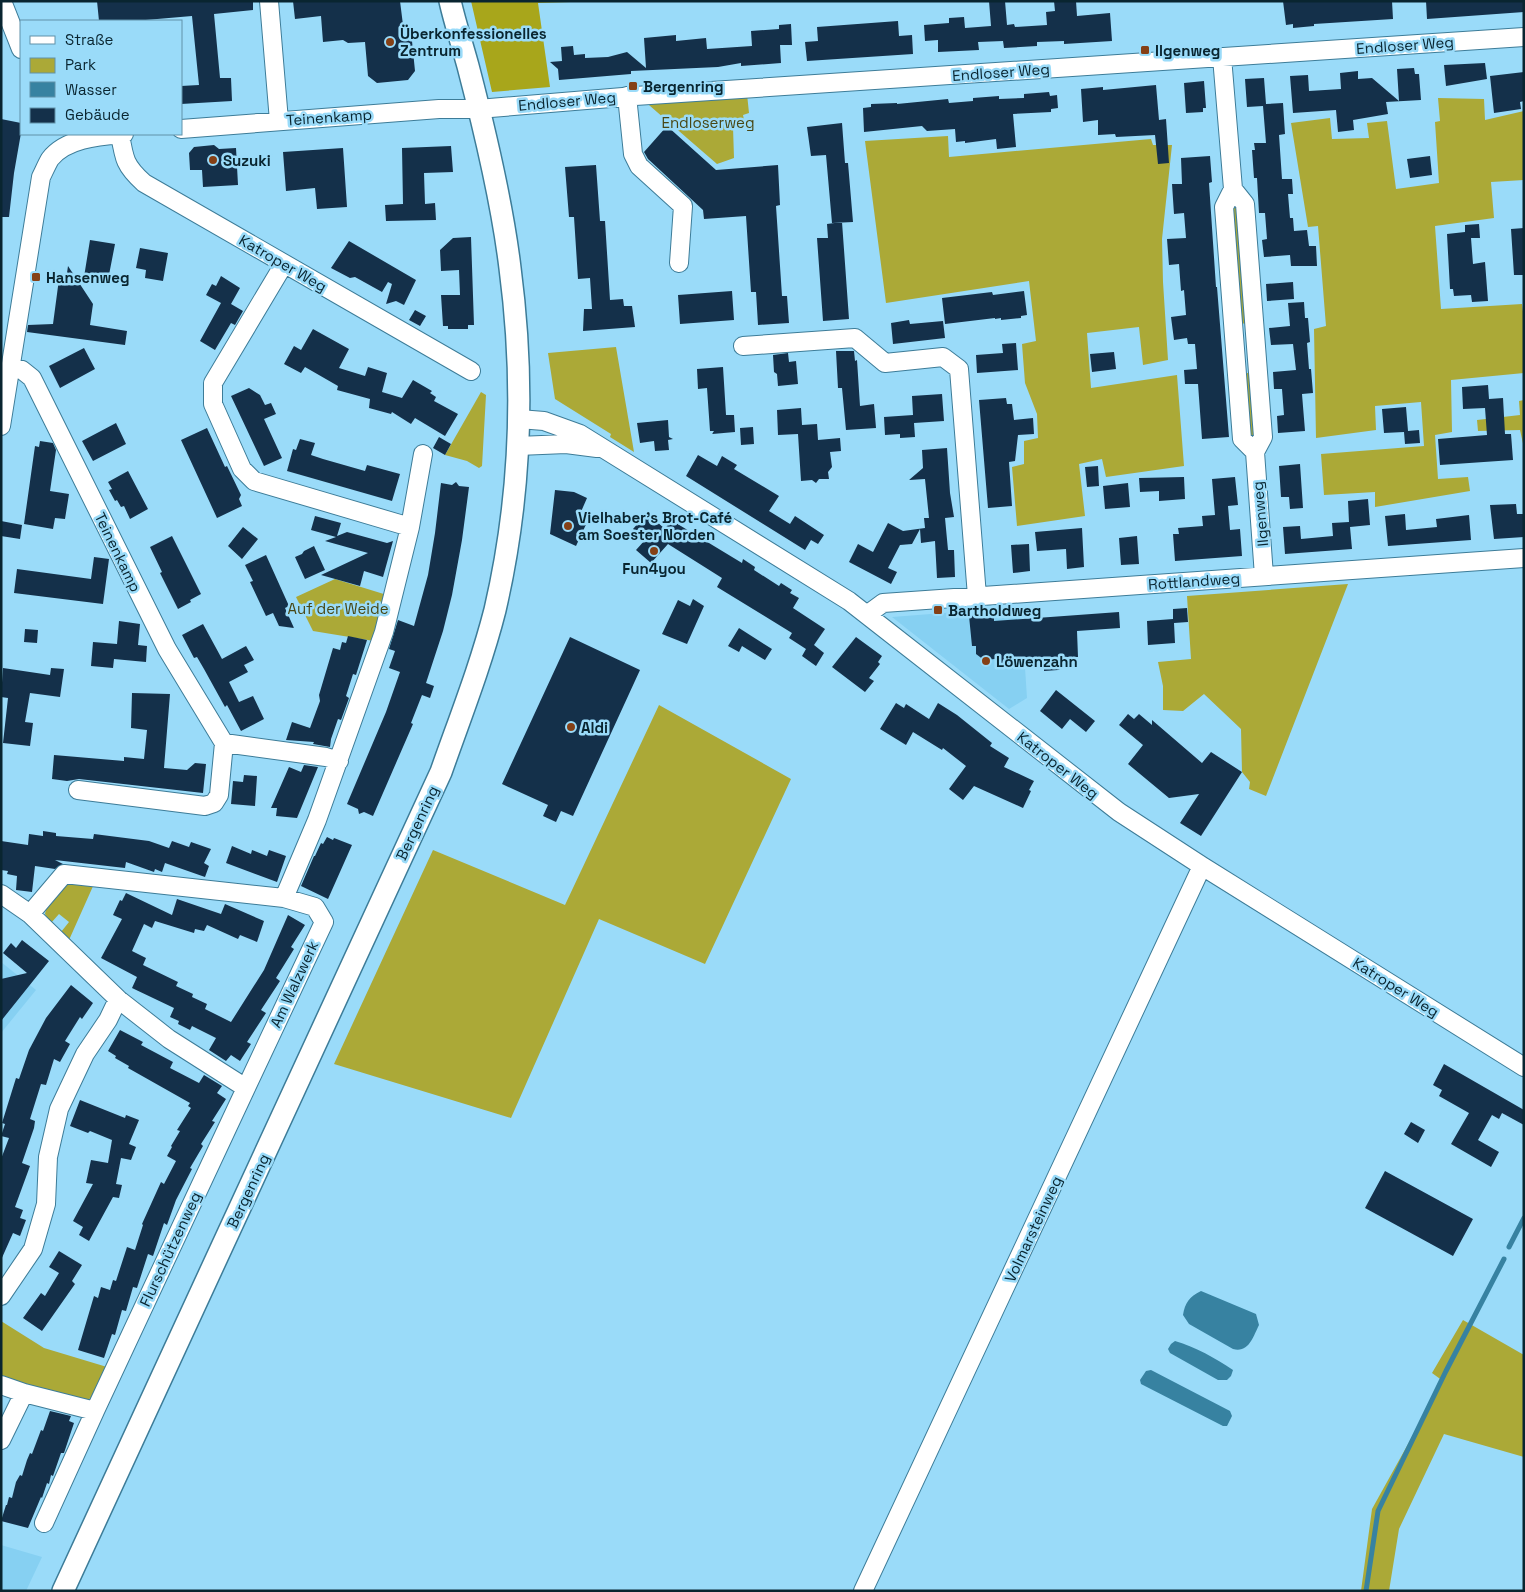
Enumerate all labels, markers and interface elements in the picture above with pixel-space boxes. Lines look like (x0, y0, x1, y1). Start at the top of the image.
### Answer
legend (20, 20, 182, 135)
place label: Überkonfessionelles Zentrum (400, 24, 547, 60)
text: Straße (65, 30, 114, 49)
street label: Endloser Weg (1356, 32, 1454, 58)
marker: Überkonfessionelles Zentrum (384, 36, 396, 48)
place label: Ilgenweg (1155, 41, 1220, 60)
marker: Ilgenweg (1139, 44, 1151, 56)
text: Park (65, 55, 96, 74)
street label: Endloser Weg (952, 59, 1050, 85)
place label: Bergenring (643, 77, 724, 96)
text: Wasser (65, 80, 117, 99)
marker: Bergenring (627, 80, 639, 92)
street label: Endloser Weg (517, 87, 617, 115)
text: Gebäude (65, 105, 130, 124)
street label: Teinenkamp (285, 105, 373, 129)
park label: Endloserweg (661, 113, 755, 132)
place label: Suzuki (223, 151, 271, 170)
marker: Suzuki (207, 154, 219, 166)
street label: Katroper Weg (236, 230, 330, 296)
place label: Hansenweg (46, 268, 129, 287)
marker: Hansenweg (30, 271, 42, 283)
street label: Ilgenweg (1248, 481, 1272, 547)
place label: Vielhaber's Brot-Café am Soester Norden (578, 508, 733, 544)
street label: Teinenkamp (91, 509, 145, 595)
marker: Vielhaber's Brot-Café am Soester Norden (562, 520, 574, 532)
marker: Fun4you (648, 545, 660, 557)
place label: Fun4you (622, 559, 686, 578)
street label: Rottlandweg (1147, 568, 1241, 594)
park label: Auf der Weide (287, 599, 389, 618)
place label: Bartholdweg (948, 601, 1041, 620)
marker: Bartholdweg (932, 604, 944, 616)
place label: Löwenzahn (996, 652, 1078, 671)
marker: Löwenzahn (980, 655, 992, 667)
place label: Aldi (581, 718, 608, 737)
marker: Aldi (565, 721, 577, 733)
street label: Katroper Weg (1013, 727, 1103, 803)
street label: Bergenring (391, 783, 443, 863)
street label: Am Walzwerk (266, 938, 322, 1030)
street label: Katroper Weg (1349, 953, 1443, 1021)
street label: Bergenring (222, 1151, 274, 1231)
street label: Volmarsteinweg (1000, 1173, 1066, 1285)
street label: Flurschützenweg (135, 1189, 205, 1309)

